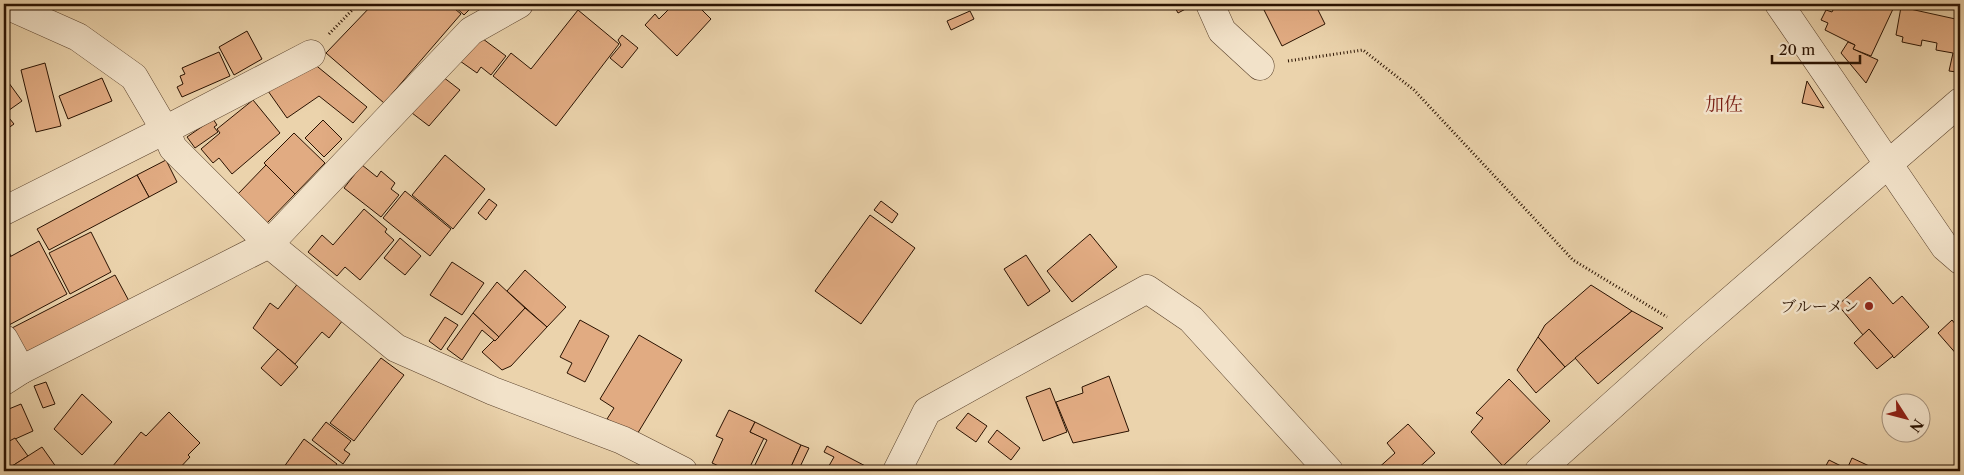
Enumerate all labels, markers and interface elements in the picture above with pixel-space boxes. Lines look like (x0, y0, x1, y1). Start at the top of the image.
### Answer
scale bar (1772, 32, 1859, 64)
text: 20 m (1779, 40, 1815, 59)
district label: 加佐 (1705, 93, 1743, 116)
place label: ブルーメン (1780, 296, 1859, 316)
marker: ブルーメン (1863, 300, 1875, 312)
north arrow (1882, 392, 1932, 442)
text: N (1906, 415, 1927, 436)

